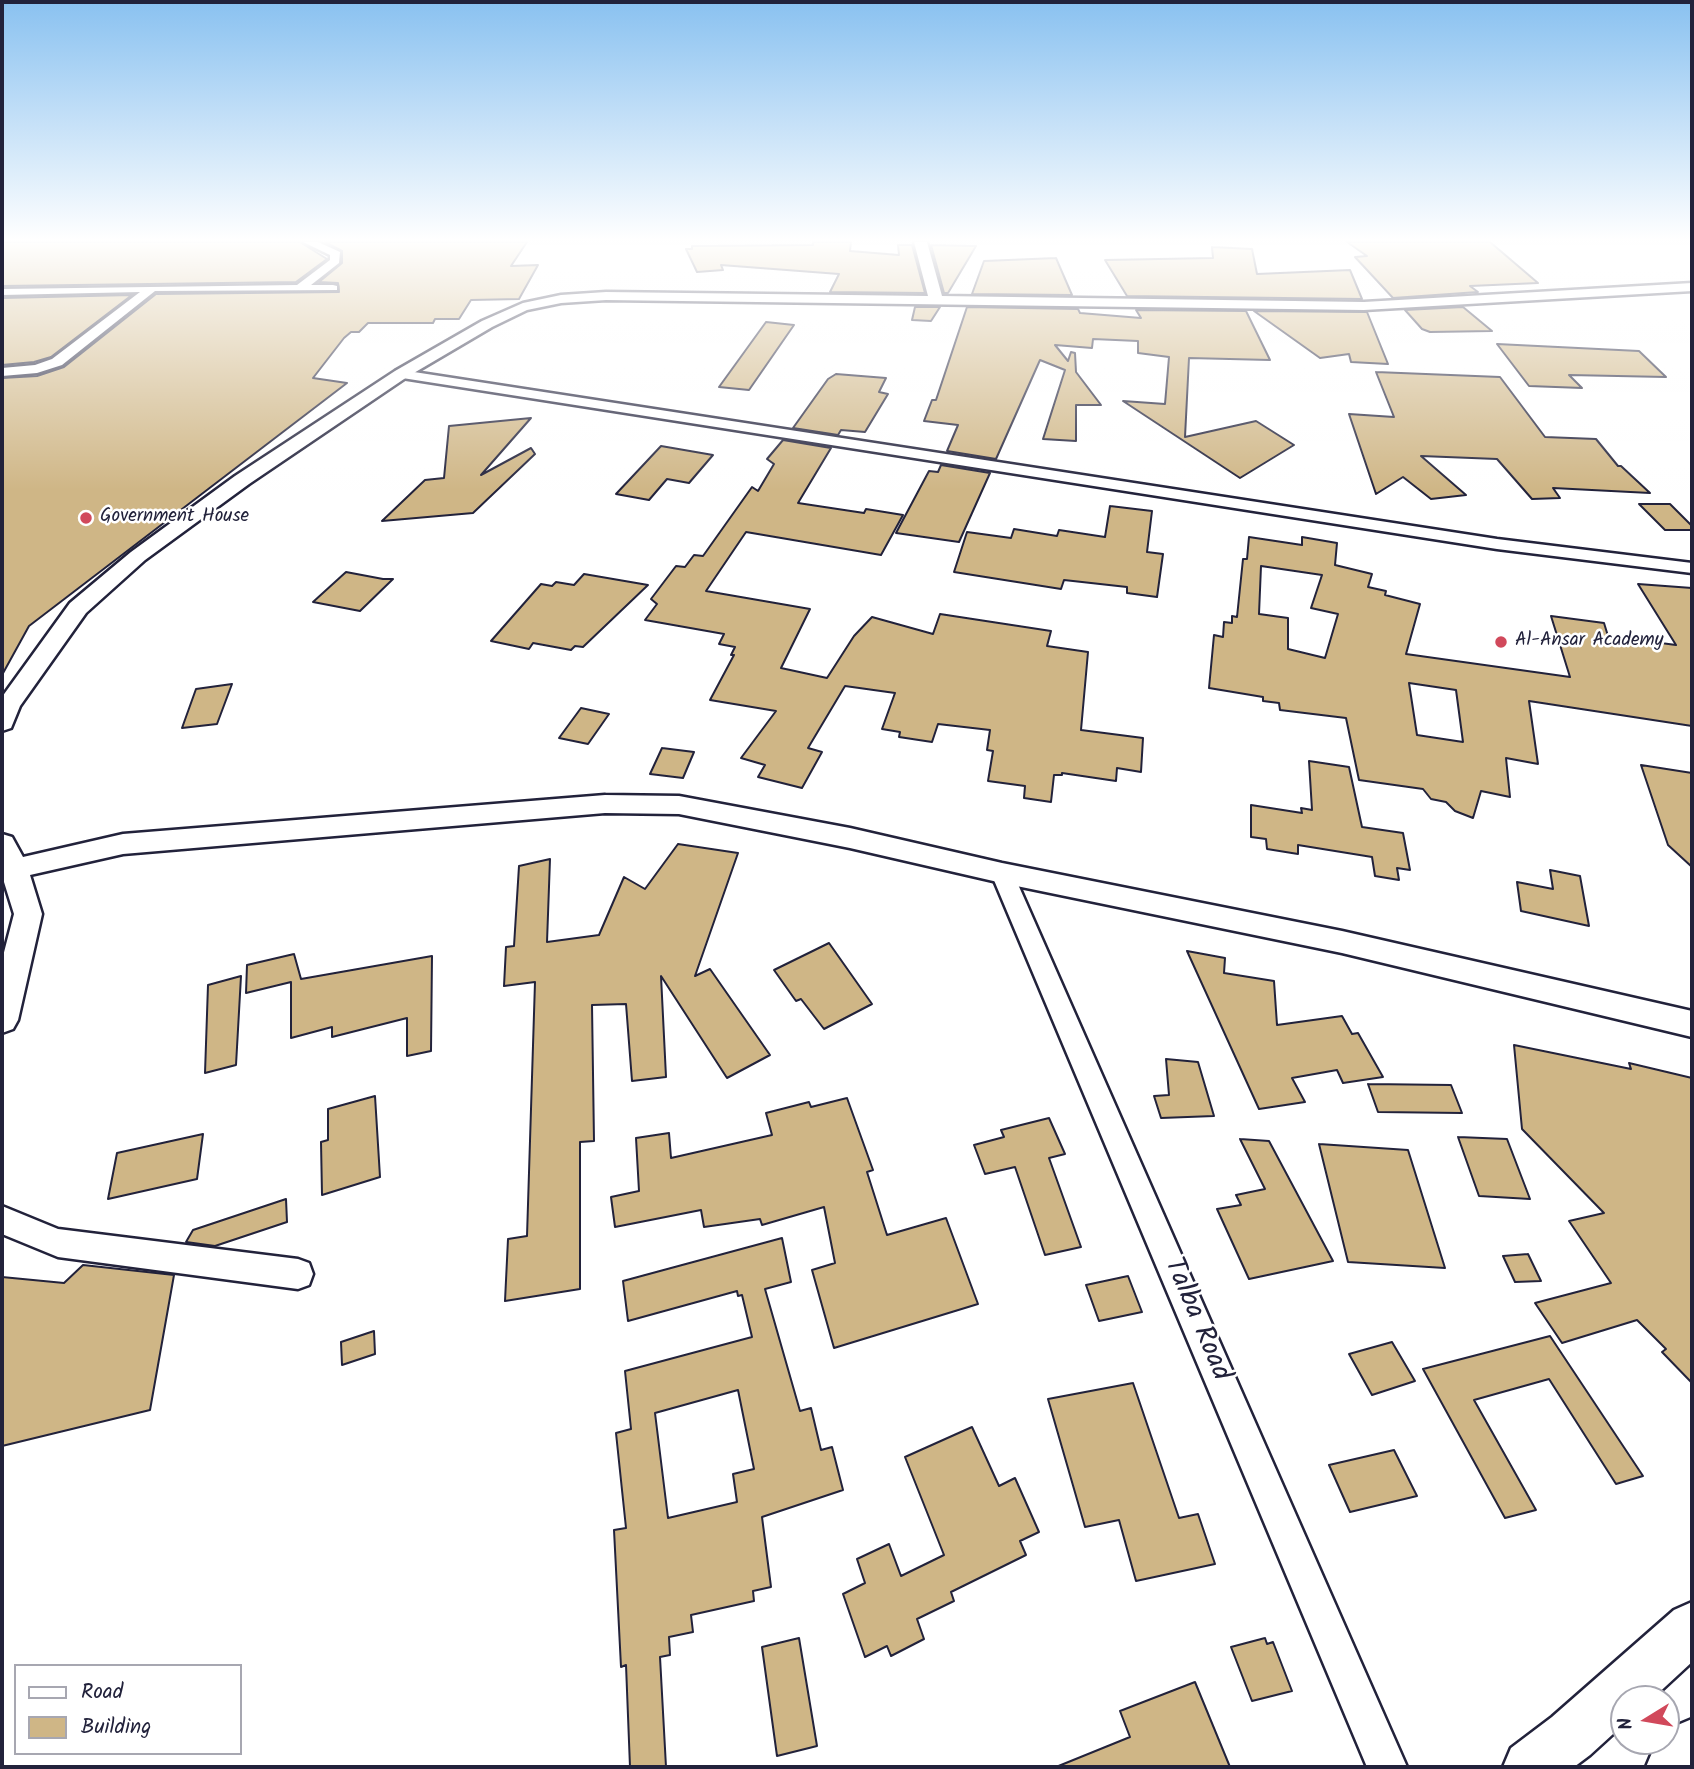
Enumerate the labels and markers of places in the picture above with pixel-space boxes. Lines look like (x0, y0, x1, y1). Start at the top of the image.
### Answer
place label: Government House (100, 507, 249, 529)
marker: Government House (78, 510, 94, 526)
place label: Al-Ansar Academy (1515, 631, 1664, 653)
marker: Al-Ansar Academy (1493, 634, 1509, 650)

